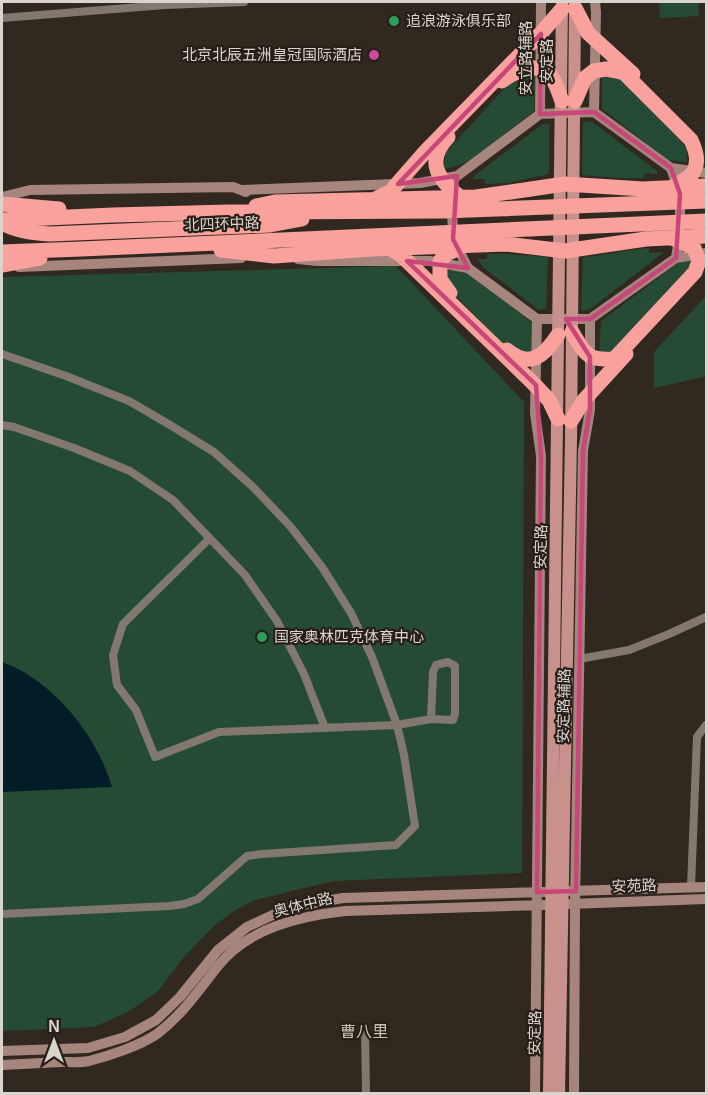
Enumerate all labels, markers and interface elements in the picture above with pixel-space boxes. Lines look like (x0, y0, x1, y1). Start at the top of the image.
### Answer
place label: 追浪游泳俱乐部 (406, 12, 511, 29)
marker: 追浪游泳俱乐部 (387, 14, 401, 28)
street label: 安立路辅路 (517, 20, 534, 96)
street label: 安定路 (538, 38, 555, 84)
place label: 北京北辰五洲皇冠国际酒店 (182, 46, 362, 63)
marker: 北京北辰五洲皇冠国际酒店 (367, 48, 381, 62)
street label: 北四环中路 (184, 214, 260, 233)
street label: 安定路 (532, 524, 549, 570)
place label: 国家奥林匹克体育中心 (274, 628, 424, 645)
marker: 国家奥林匹克体育中心 (255, 630, 269, 644)
street label: 安定路辅路 (554, 668, 573, 744)
street label: 安苑路 (611, 876, 657, 895)
street label: 奥体中路 (272, 889, 334, 920)
street label: 安定路 (526, 1010, 543, 1056)
north arrow (24, 1011, 84, 1071)
text: N (48, 1018, 60, 1035)
district label: 曹八里 (340, 1023, 388, 1040)

